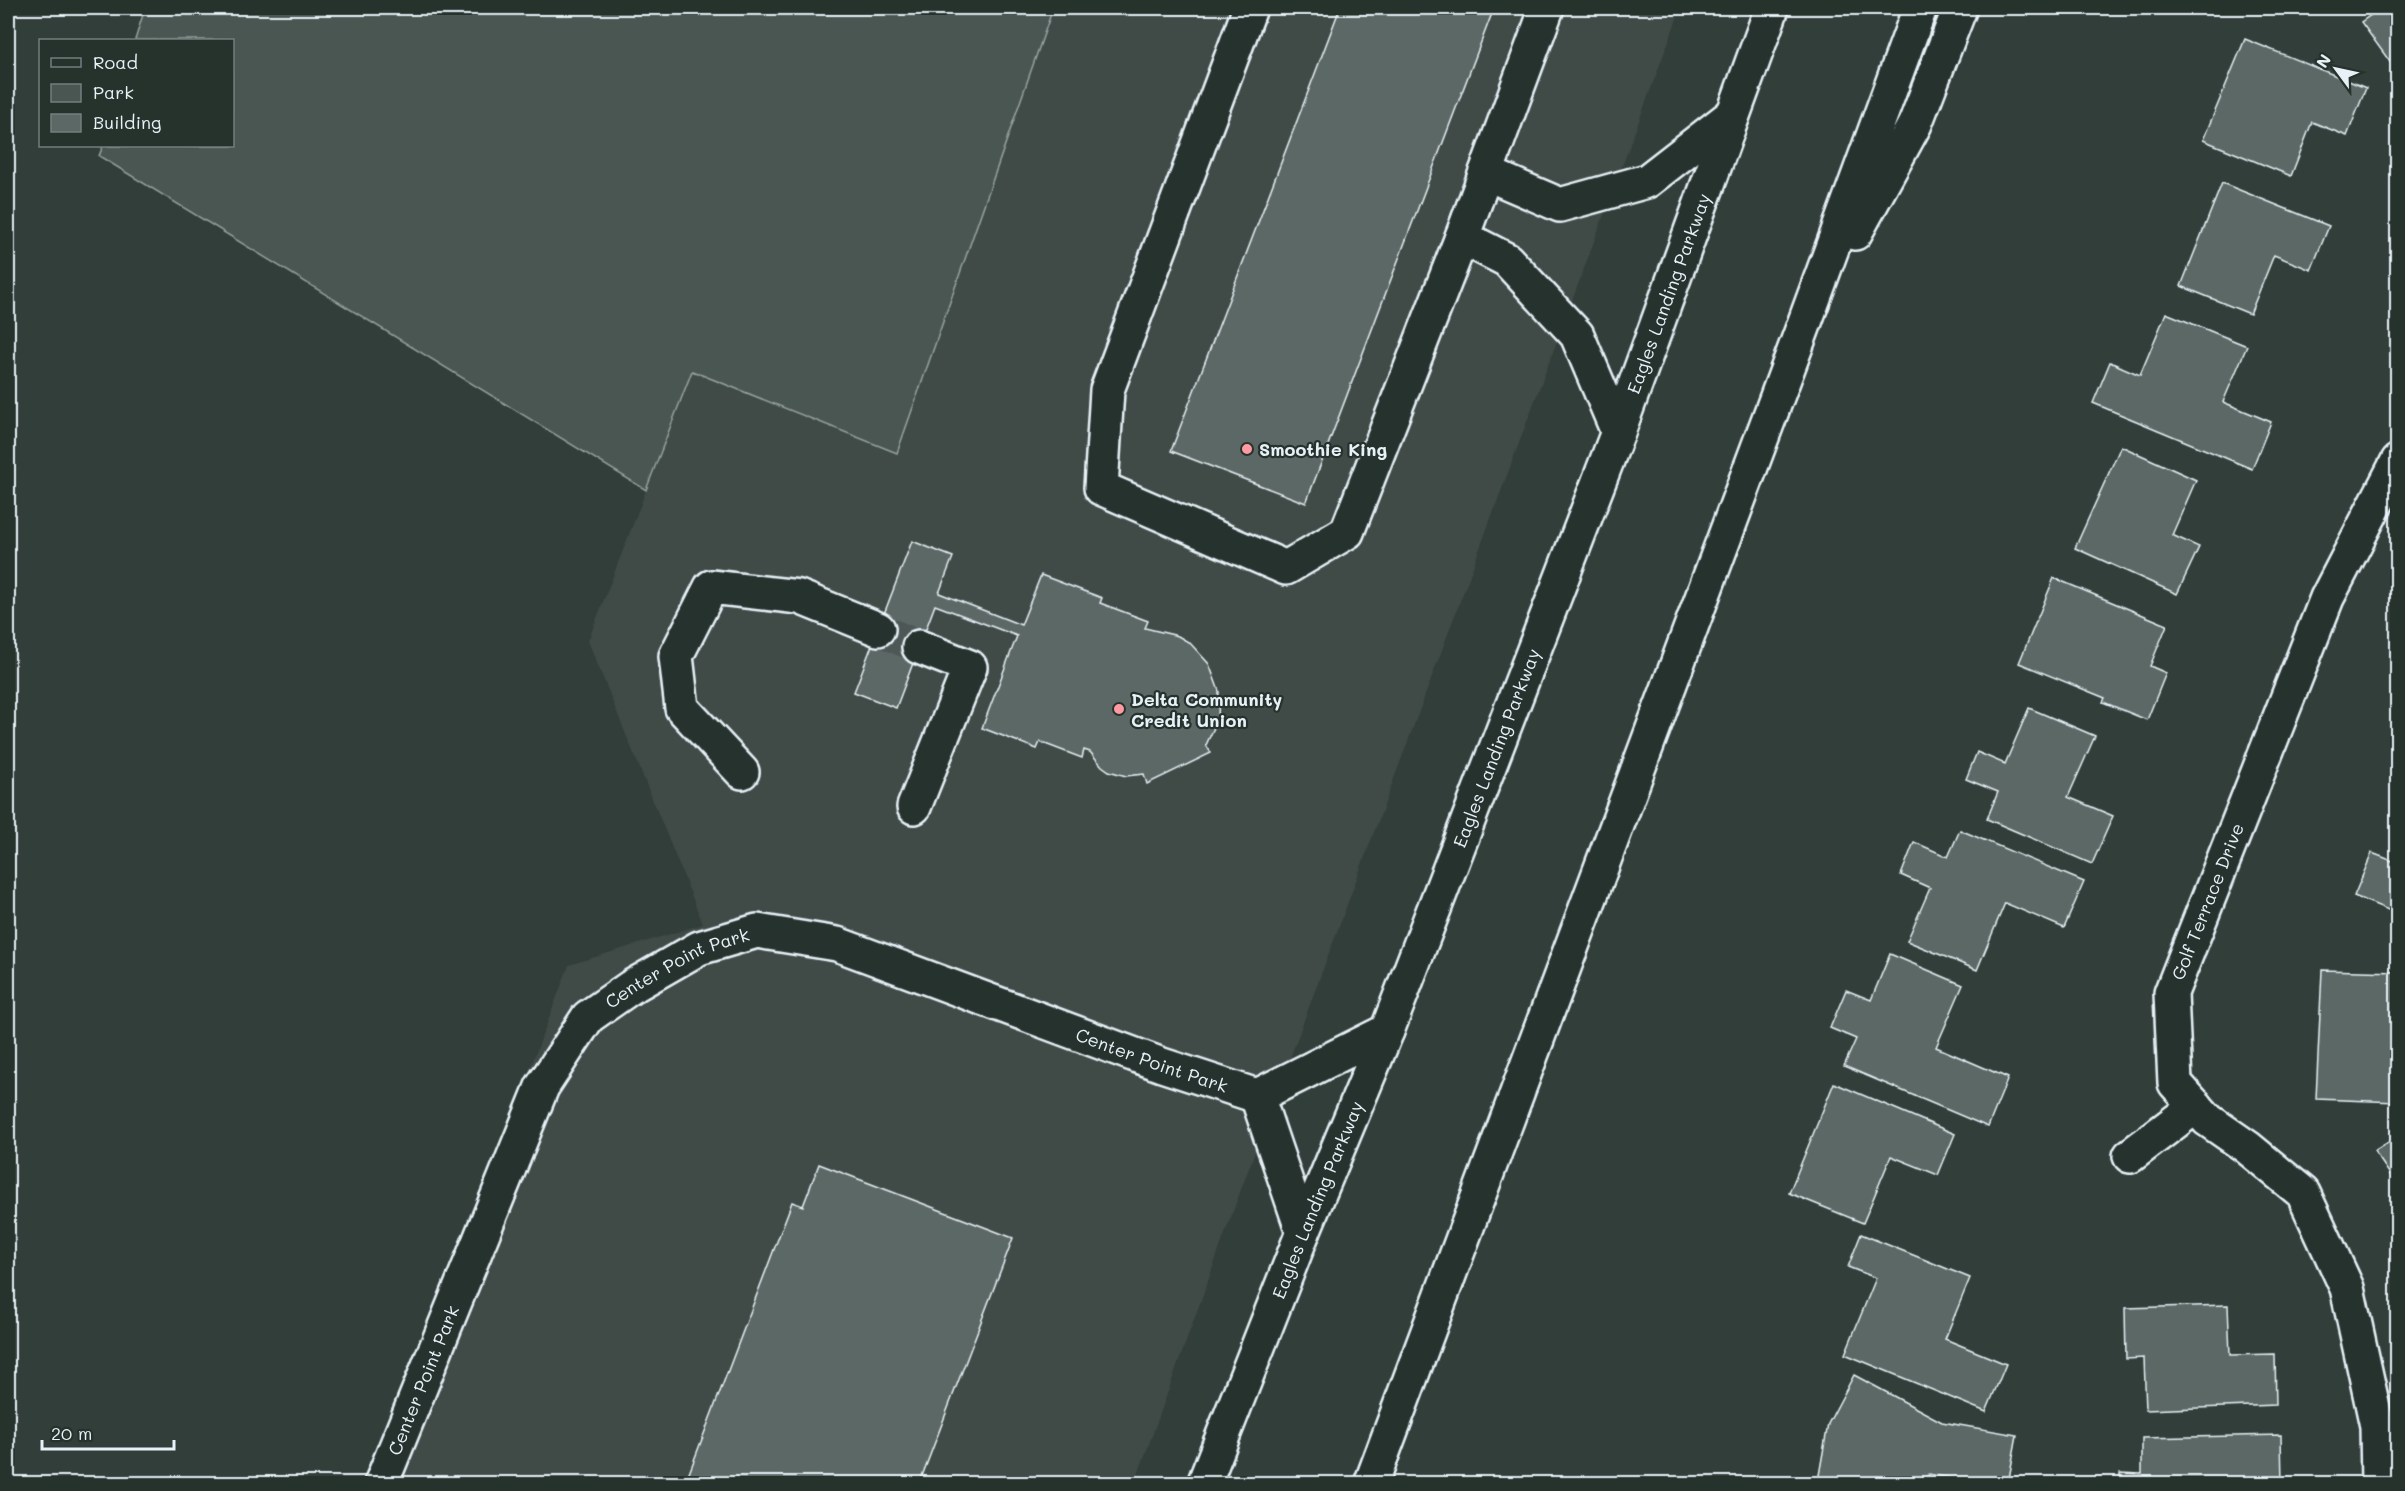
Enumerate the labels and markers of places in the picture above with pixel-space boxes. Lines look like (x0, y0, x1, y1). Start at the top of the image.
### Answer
place label: Smoothie King (1259, 437, 1387, 461)
marker: Smoothie King (1240, 442, 1254, 456)
place label: Delta Community Credit Union (1131, 687, 1283, 732)
marker: Delta Community Credit Union (1112, 702, 1126, 716)

